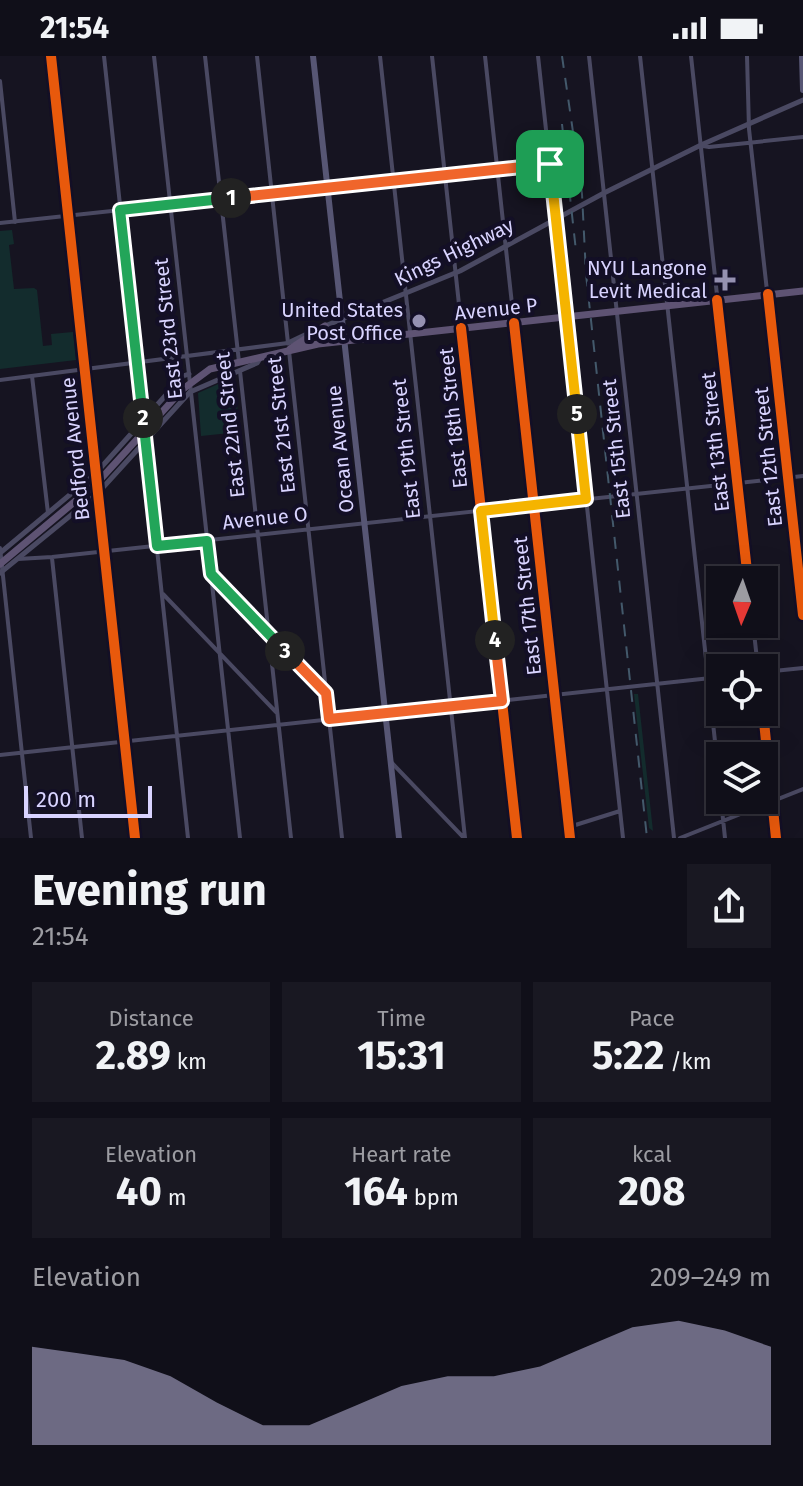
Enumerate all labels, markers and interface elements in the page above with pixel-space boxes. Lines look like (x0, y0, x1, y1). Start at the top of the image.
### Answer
text: 21:54 (40, 10, 109, 46)
pin (516, 130, 584, 198)
icon: arrive (528, 142, 572, 186)
pin: 1 (211, 178, 251, 218)
text: 1 (226, 184, 236, 211)
street label: Kings Highway (390, 213, 518, 291)
place label: NYU Langone Levit Medical (587, 256, 707, 303)
street label: East 23rd Street (149, 257, 187, 401)
marker: NYU Langone Levit Medical (714, 269, 736, 291)
street label: Avenue P (453, 293, 539, 325)
place label: United States Post Office (281, 298, 403, 345)
marker: United States Post Office (410, 312, 428, 330)
street label: East 18th Street (434, 346, 472, 489)
street label: East 22nd Street (210, 350, 250, 499)
street label: East 21st Street (262, 355, 300, 494)
street label: East 13th Street (696, 370, 734, 513)
street label: Bedford Avenue (56, 376, 94, 522)
street label: East 19th Street (387, 377, 425, 520)
street label: East 15th Street (597, 377, 635, 520)
street label: Ocean Avenue (321, 384, 359, 514)
street label: East 12th Street (749, 385, 787, 528)
pin: 5 (557, 394, 597, 434)
pin: 2 (123, 398, 163, 438)
text: 5 (571, 400, 583, 427)
text: 2 (137, 404, 149, 431)
street label: Avenue O (221, 502, 309, 534)
street label: East 17th Street (508, 535, 546, 676)
north arrow (706, 566, 778, 638)
map controls (706, 566, 778, 814)
pin: 4 (475, 620, 515, 660)
text: 4 (489, 626, 501, 653)
pin: 3 (265, 631, 305, 671)
text: 3 (279, 637, 291, 664)
button: locate (706, 654, 778, 726)
button: layers (706, 742, 778, 814)
scale bar (24, 782, 152, 818)
text: 200 m (36, 786, 96, 813)
text: Evening run (32, 864, 267, 917)
button: share (687, 864, 771, 948)
text: 21:54 (32, 921, 89, 952)
text: Distance (108, 1005, 194, 1032)
text: Time (377, 1005, 426, 1032)
text: Pace (629, 1005, 675, 1032)
text: 2.89 (96, 1032, 171, 1080)
text: 15:31 (357, 1032, 446, 1080)
text: 5:22 (592, 1032, 664, 1080)
text: km (171, 1048, 207, 1075)
text: /km (664, 1048, 712, 1075)
text: Elevation (105, 1141, 197, 1168)
text: Heart rate (351, 1141, 452, 1168)
text: kcal (632, 1141, 672, 1168)
text: 40 (116, 1168, 162, 1216)
text: 164 (344, 1168, 408, 1216)
text: 208 (618, 1168, 685, 1216)
text: m (162, 1184, 187, 1211)
text: bpm (408, 1184, 459, 1211)
text: Elevation (32, 1262, 141, 1293)
text: 209–249 m (650, 1262, 771, 1293)

